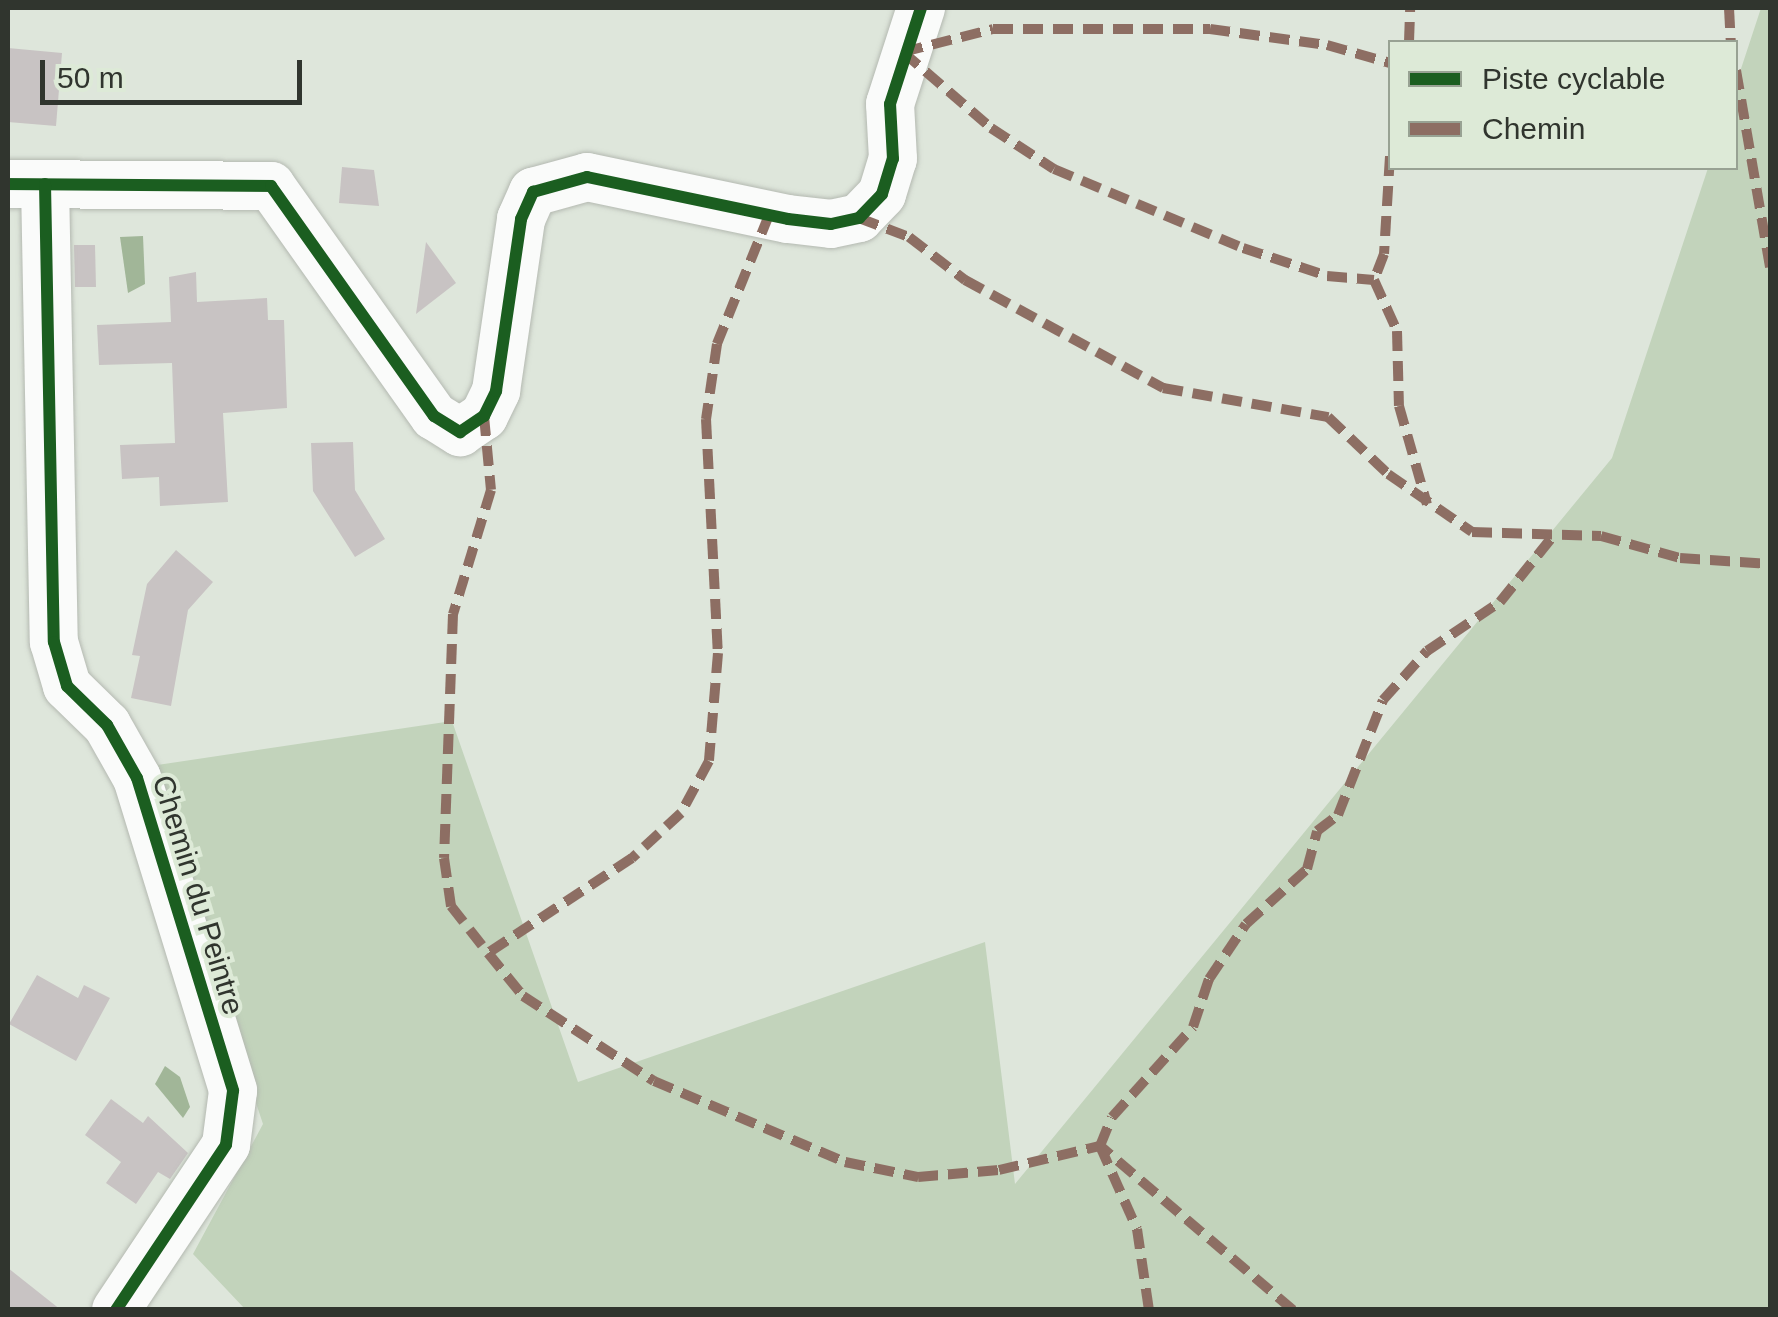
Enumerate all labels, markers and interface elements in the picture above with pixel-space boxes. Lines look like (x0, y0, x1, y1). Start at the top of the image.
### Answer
scale bar (45, 40, 308, 102)
legend (1388, 40, 1738, 170)
text: 50 m (57, 61, 124, 94)
text: Piste cyclable (1482, 62, 1665, 95)
text: Chemin (1482, 112, 1585, 145)
street label: Chemin du Peintre (144, 771, 252, 1019)

